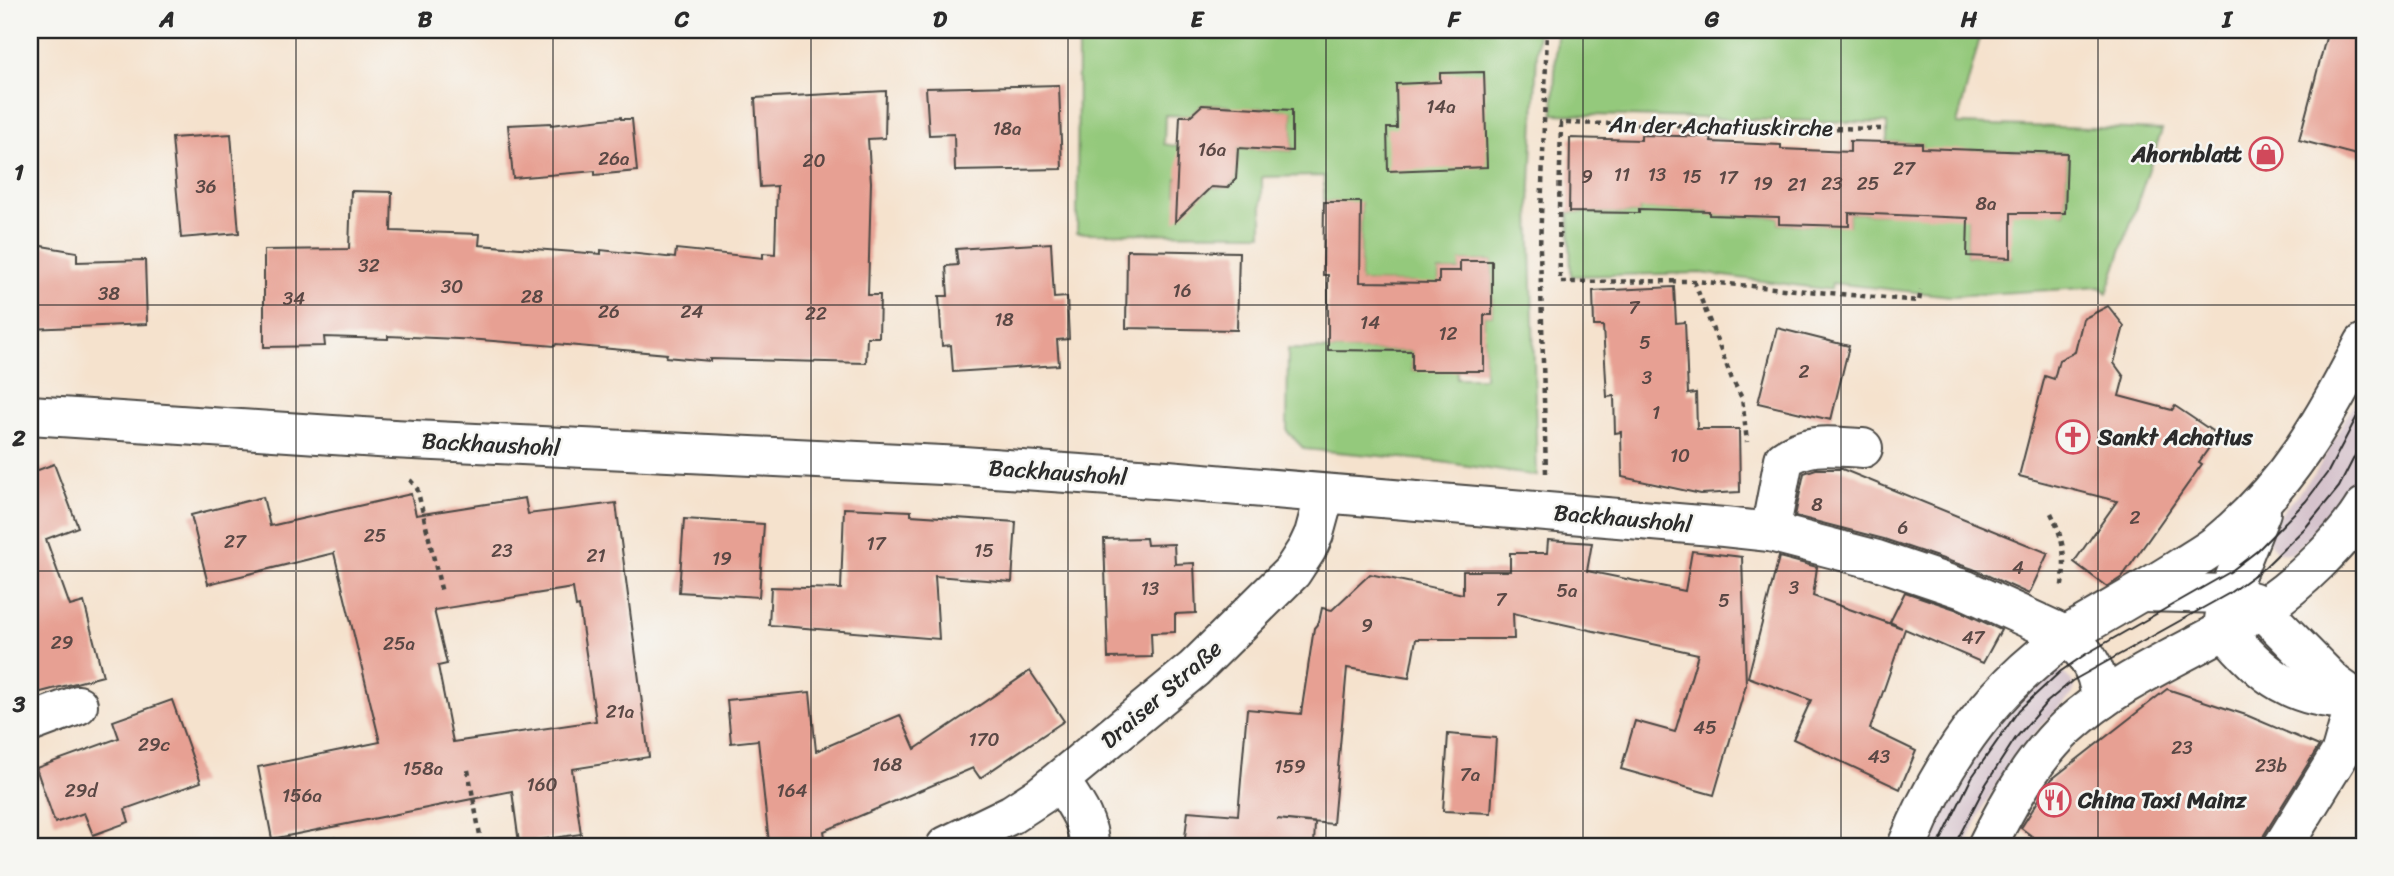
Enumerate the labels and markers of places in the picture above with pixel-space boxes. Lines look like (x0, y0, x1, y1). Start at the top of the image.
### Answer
place label: Ahornblatt (2131, 134, 2242, 175)
shop icon: Ahornblatt (2247, 135, 2285, 173)
place label: Sankt Achatius (2097, 417, 2254, 458)
church icon: Sankt Achatius (2054, 418, 2092, 456)
place label: China Taxi Mainz (2077, 780, 2247, 821)
restaurant icon: China Taxi Mainz (2035, 781, 2073, 819)

